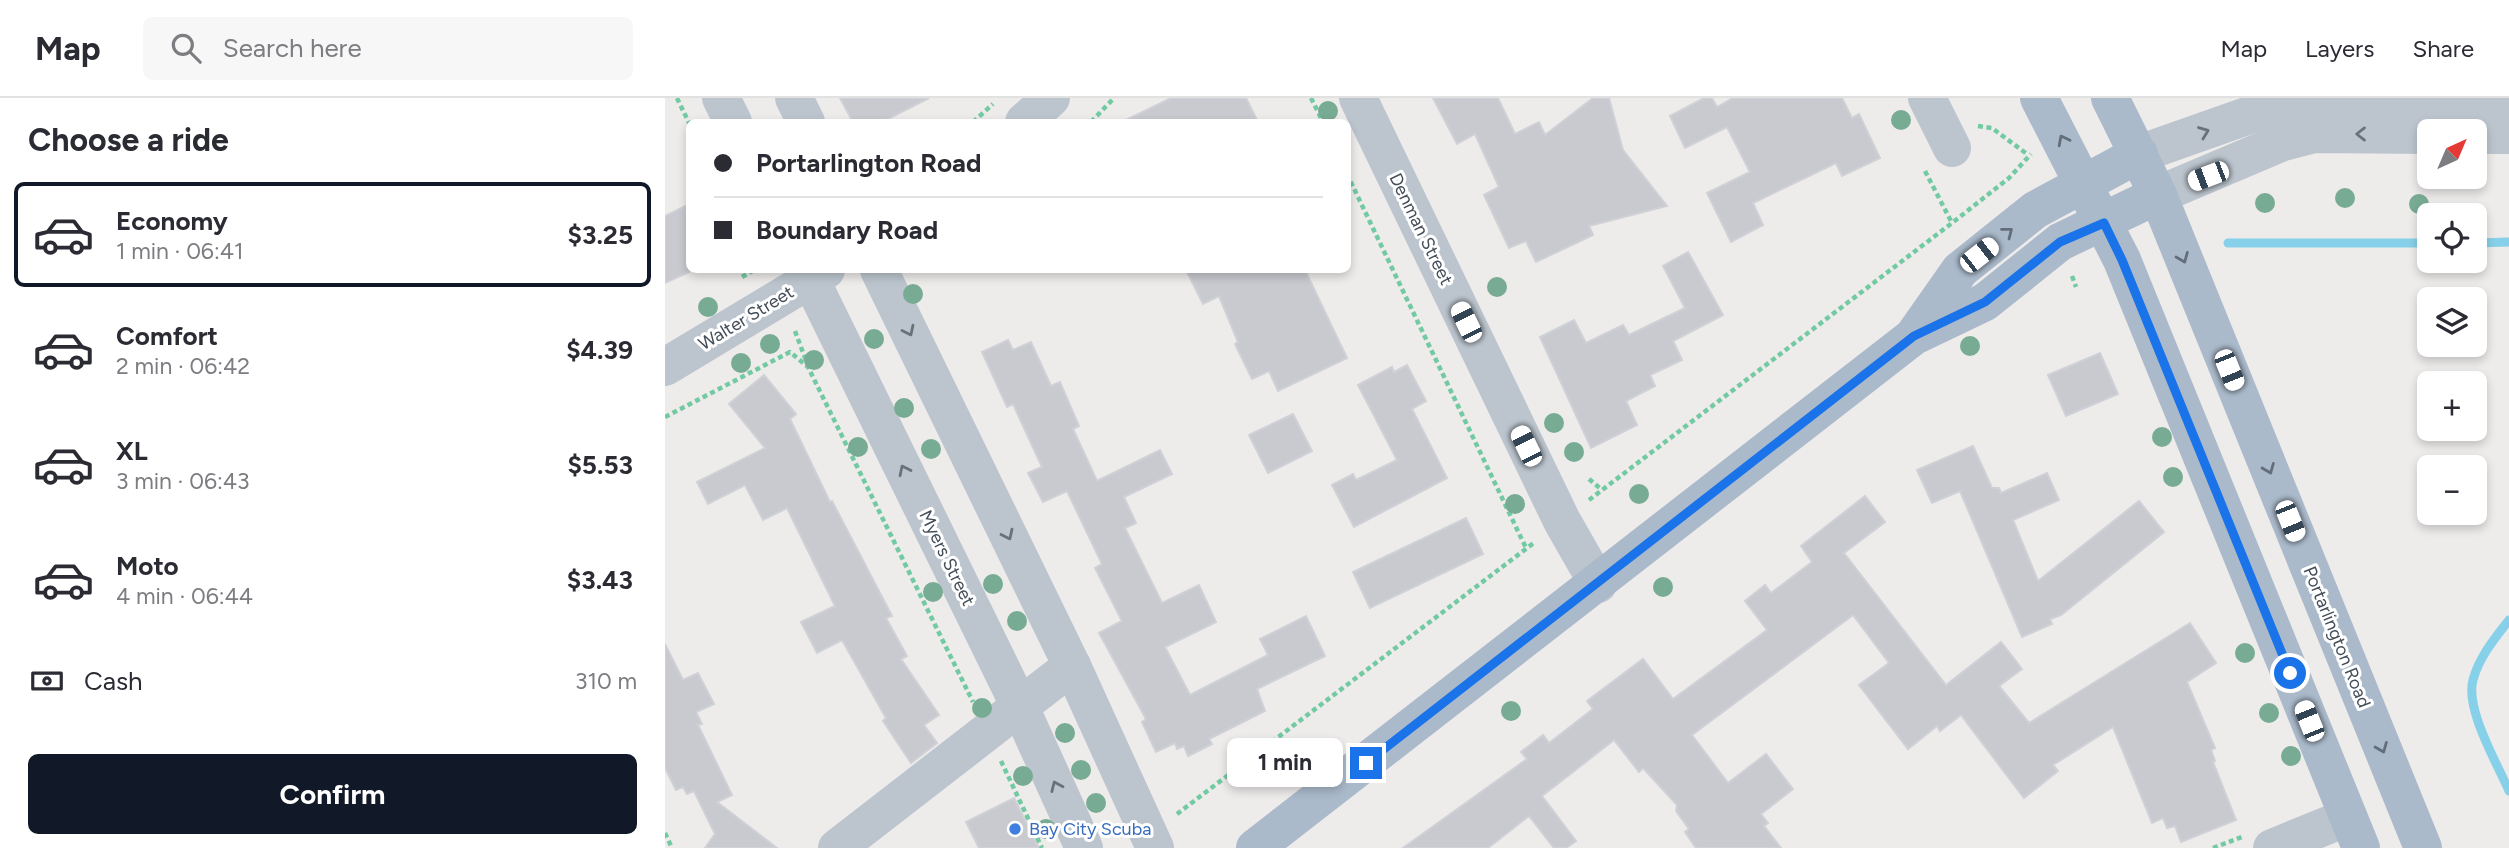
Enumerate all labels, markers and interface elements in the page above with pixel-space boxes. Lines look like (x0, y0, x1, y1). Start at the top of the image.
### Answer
search box (143, 17, 633, 80)
text: Map (35, 29, 101, 68)
icon: search (167, 29, 205, 67)
text: Search here (223, 32, 362, 64)
text: Map (2220, 34, 2267, 63)
text: Layers (2305, 34, 2374, 63)
text: Share (2412, 34, 2474, 63)
north arrow (2417, 119, 2487, 189)
map controls (2417, 119, 2487, 525)
text: Choose a ride (28, 121, 229, 159)
one-way arrow (2355, 126, 2366, 142)
one-way arrow (2197, 127, 2209, 141)
one-way arrow (2057, 135, 2071, 147)
text: Portarlington Road (756, 147, 981, 179)
car (2185, 159, 2232, 193)
street label: Denman Street (1384, 170, 1458, 289)
icon: car (32, 203, 95, 266)
button: locate (2417, 203, 2487, 273)
text: Economy (116, 205, 228, 237)
text: Boundary Road (756, 214, 938, 246)
text: $3.25 (568, 219, 633, 251)
one-way arrow (2000, 227, 2012, 240)
car (1956, 234, 2003, 276)
text: 1 min · 06:41 (116, 237, 244, 265)
one-way arrow (2175, 251, 2189, 263)
street label: Walter Street (694, 281, 798, 355)
button: layers (2417, 287, 2487, 357)
car (1448, 299, 1485, 345)
icon: car (32, 318, 95, 381)
text: Comfort (116, 320, 218, 352)
one-way arrow (900, 324, 914, 336)
text: $4.39 (566, 334, 633, 366)
car (2212, 347, 2247, 393)
text: 2 min · 06:42 (116, 352, 250, 380)
button: + (2417, 371, 2487, 441)
car (1508, 423, 1545, 469)
icon: car (32, 433, 95, 496)
text: XL (116, 435, 148, 467)
text: $5.53 (567, 449, 633, 481)
button: − (2417, 455, 2487, 525)
one-way arrow (2260, 462, 2274, 474)
one-way arrow (899, 465, 913, 477)
text: 3 min · 06:43 (116, 467, 250, 495)
car (2273, 498, 2308, 544)
street label: Myers Street (914, 507, 980, 610)
one-way arrow (1000, 528, 1014, 540)
icon: car (32, 548, 95, 611)
text: Moto (116, 550, 179, 582)
street label: Portarlington Road (2299, 563, 2375, 711)
text: $3.43 (567, 564, 633, 596)
text: 4 min · 06:44 (116, 582, 253, 610)
route start (2274, 657, 2306, 689)
icon: cash (28, 662, 66, 700)
text: Cash (84, 665, 143, 697)
text: 310 m (575, 667, 637, 695)
car (2292, 698, 2327, 744)
callout: 1 min (1226, 738, 1341, 788)
one-way arrow (2374, 740, 2388, 753)
route end (1350, 747, 1382, 779)
text: 1 min (1258, 748, 1312, 776)
button: Confirm (28, 754, 637, 834)
one-way arrow (1050, 781, 1064, 793)
place label: Bay City Scuba (1029, 818, 1151, 840)
marker: Bay City Scuba (1007, 821, 1023, 837)

